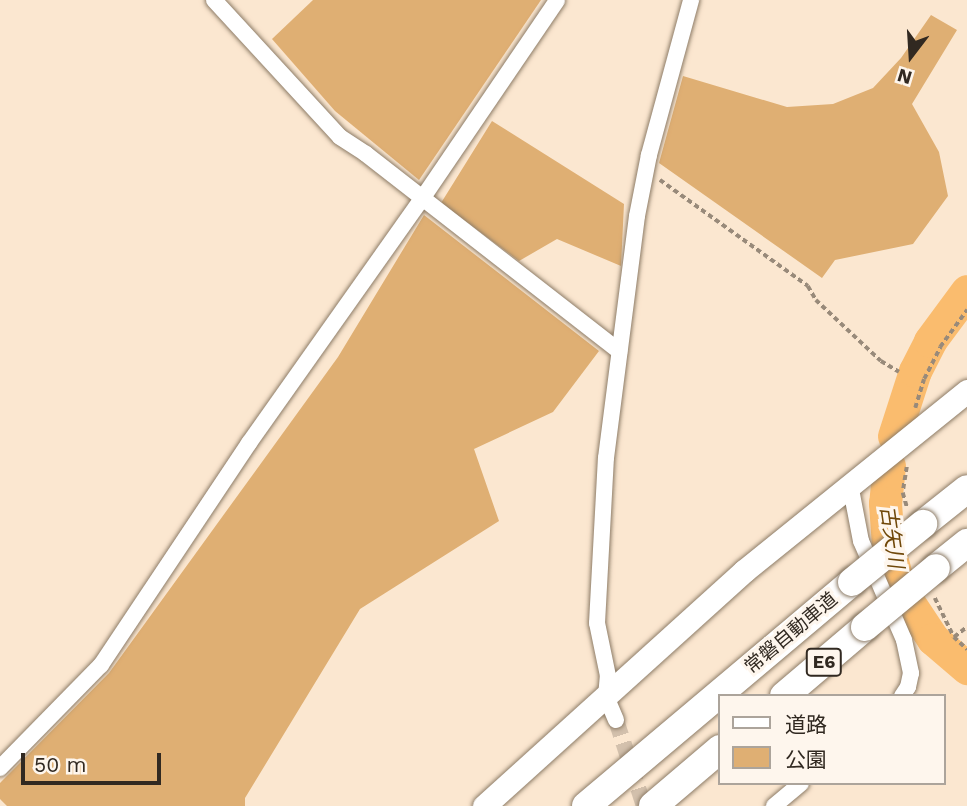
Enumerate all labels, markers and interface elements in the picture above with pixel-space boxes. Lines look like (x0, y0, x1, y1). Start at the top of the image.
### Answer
north arrow (876, 21, 946, 91)
text: N (895, 64, 915, 90)
water label: 古矢川 (875, 504, 909, 570)
street label: 常磐自動車道 (740, 588, 842, 678)
road number: E6 (805, 648, 843, 676)
legend (718, 694, 946, 785)
text: 道路 (785, 712, 827, 737)
scale bar (24, 740, 164, 784)
text: 公園 (785, 747, 827, 772)
text: 50 m (34, 752, 86, 777)

